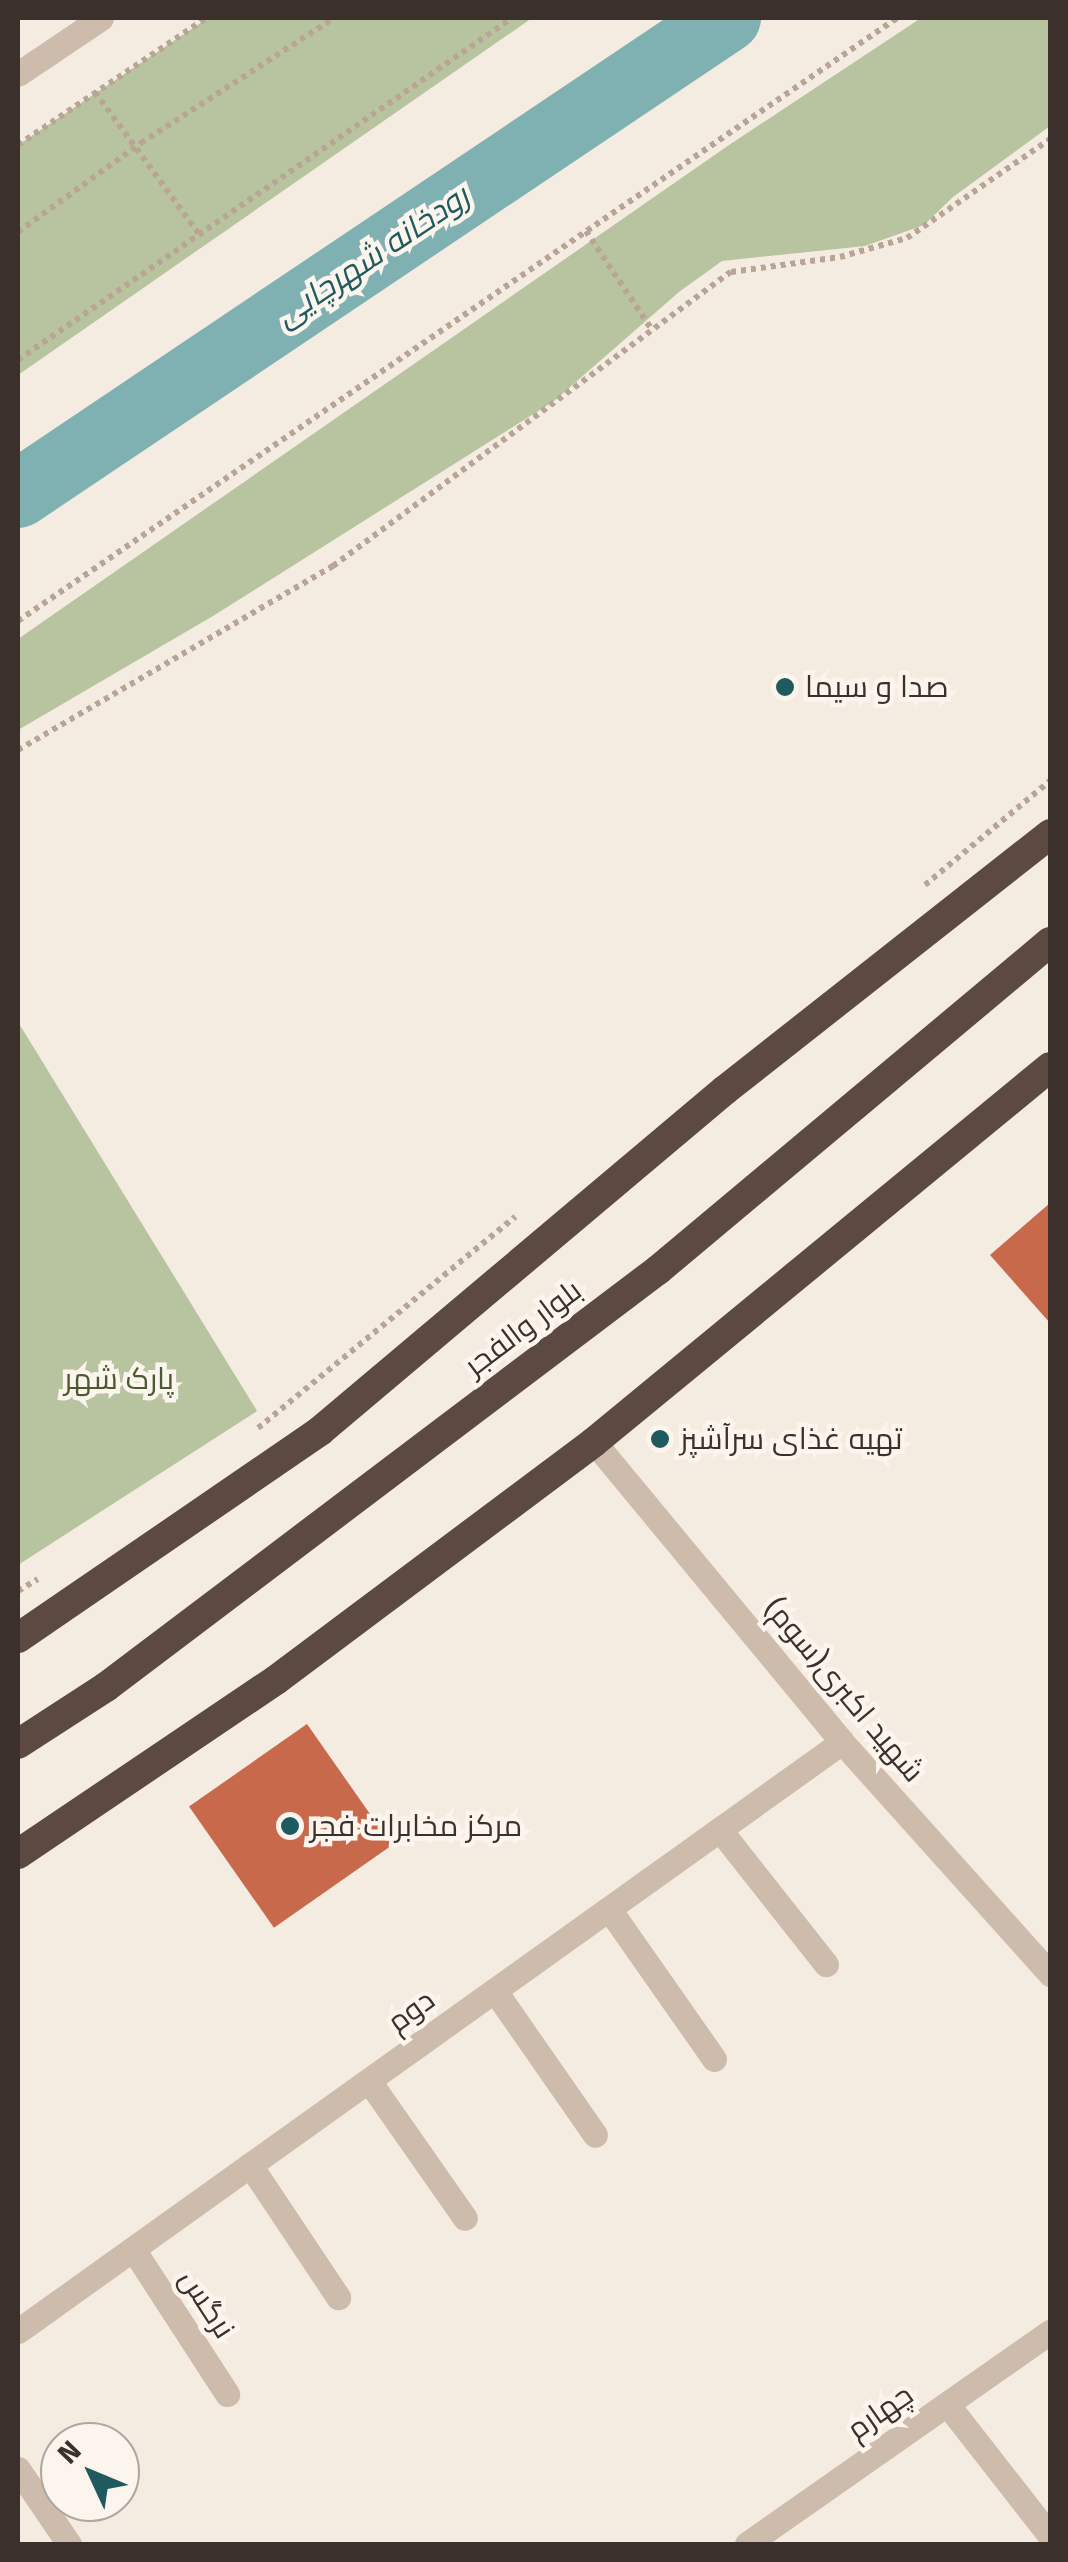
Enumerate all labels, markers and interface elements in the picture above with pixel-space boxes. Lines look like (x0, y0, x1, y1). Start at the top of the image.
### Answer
water label: رودخانه شهرچایی (268, 177, 476, 335)
place label: صدا و سیما (805, 669, 949, 705)
marker: صدا و سیما (774, 676, 796, 698)
street label: بلوار والفجر (457, 1272, 589, 1384)
park label: پارک شهر (64, 1361, 174, 1397)
place label: تهیه غذای سرآشپز (680, 1421, 903, 1457)
marker: تهیه غذای سرآشپز (649, 1428, 671, 1450)
street label: شهید اکبری(سوم) (757, 1591, 931, 1789)
place label: مرکز مخابرات فجر (310, 1808, 522, 1844)
marker: مرکز مخابرات فجر (279, 1815, 301, 1837)
street label: دوم (380, 1982, 442, 2040)
street label: نرگس (172, 2263, 242, 2345)
street label: چهارم (840, 2377, 920, 2447)
north arrow (40, 2422, 140, 2522)
text: N (51, 2434, 88, 2470)

